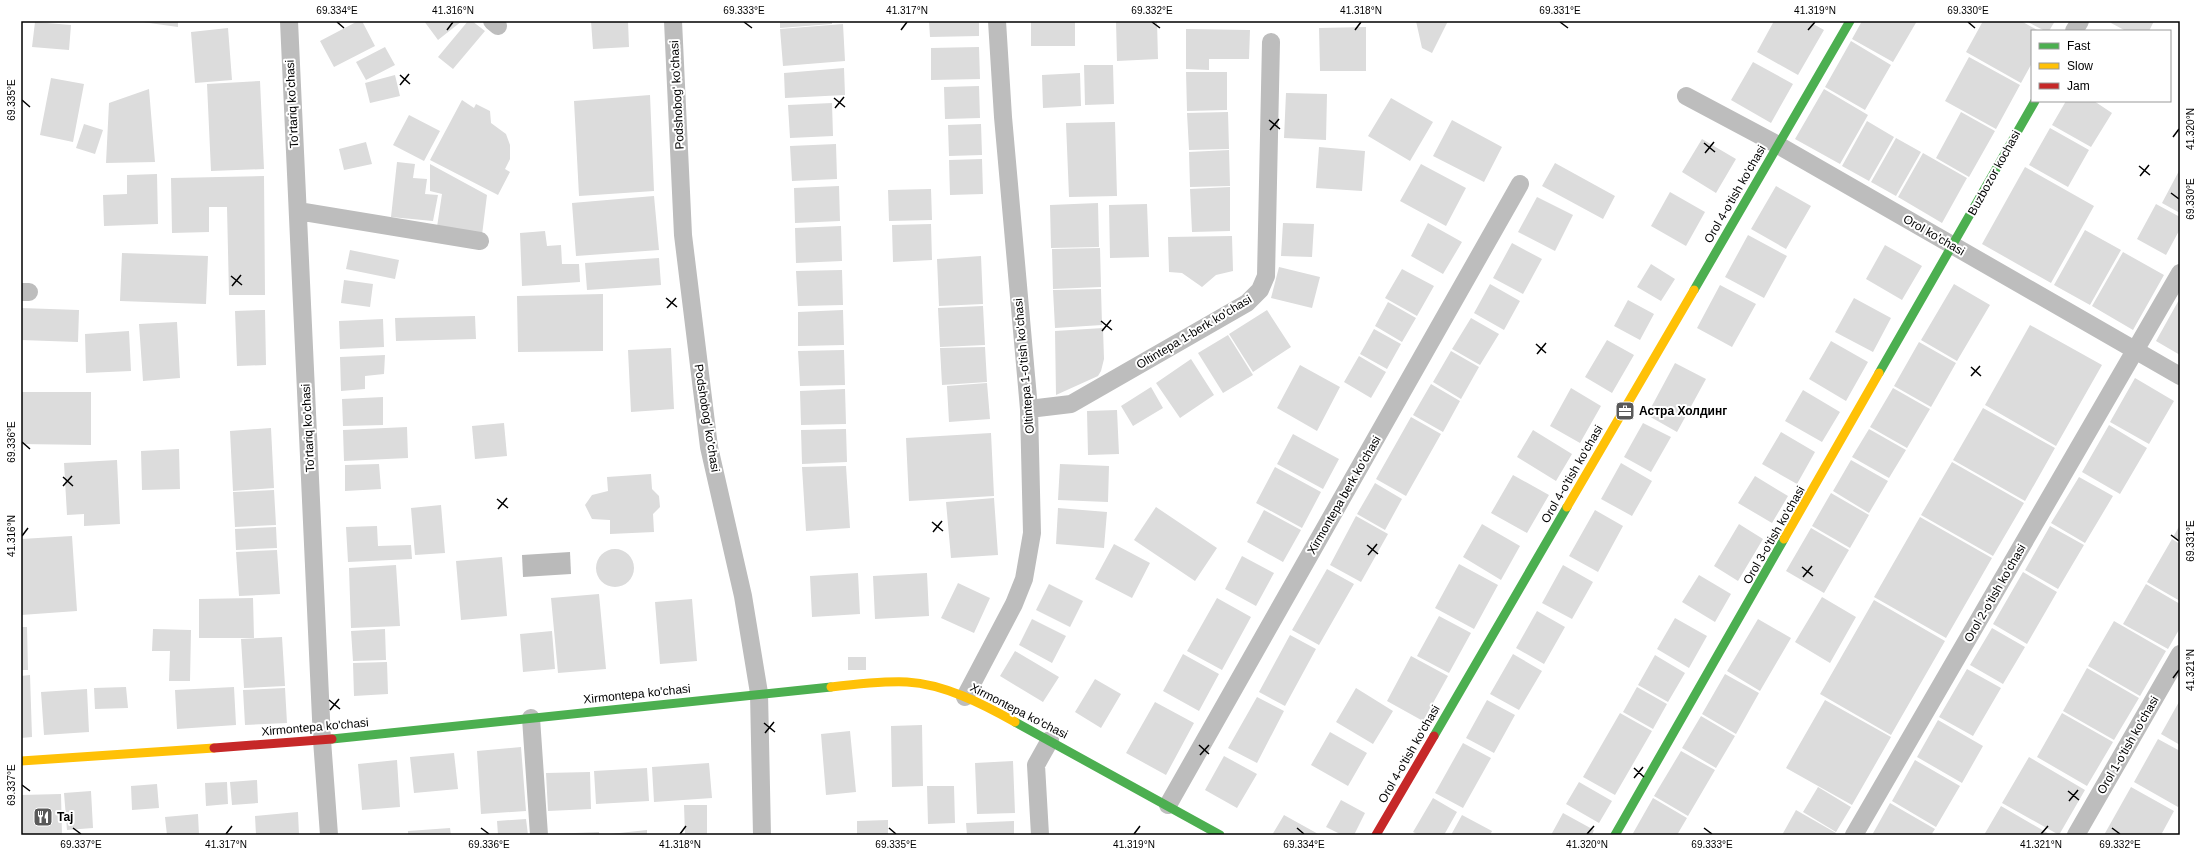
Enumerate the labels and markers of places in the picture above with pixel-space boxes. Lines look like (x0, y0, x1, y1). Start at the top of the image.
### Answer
office icon: Астра Холдинг (1614, 400, 1636, 422)
place label: Астра Холдинг (1639, 404, 1727, 418)
restaurant icon: Taj (32, 806, 54, 828)
place label: Taj (57, 810, 73, 824)

